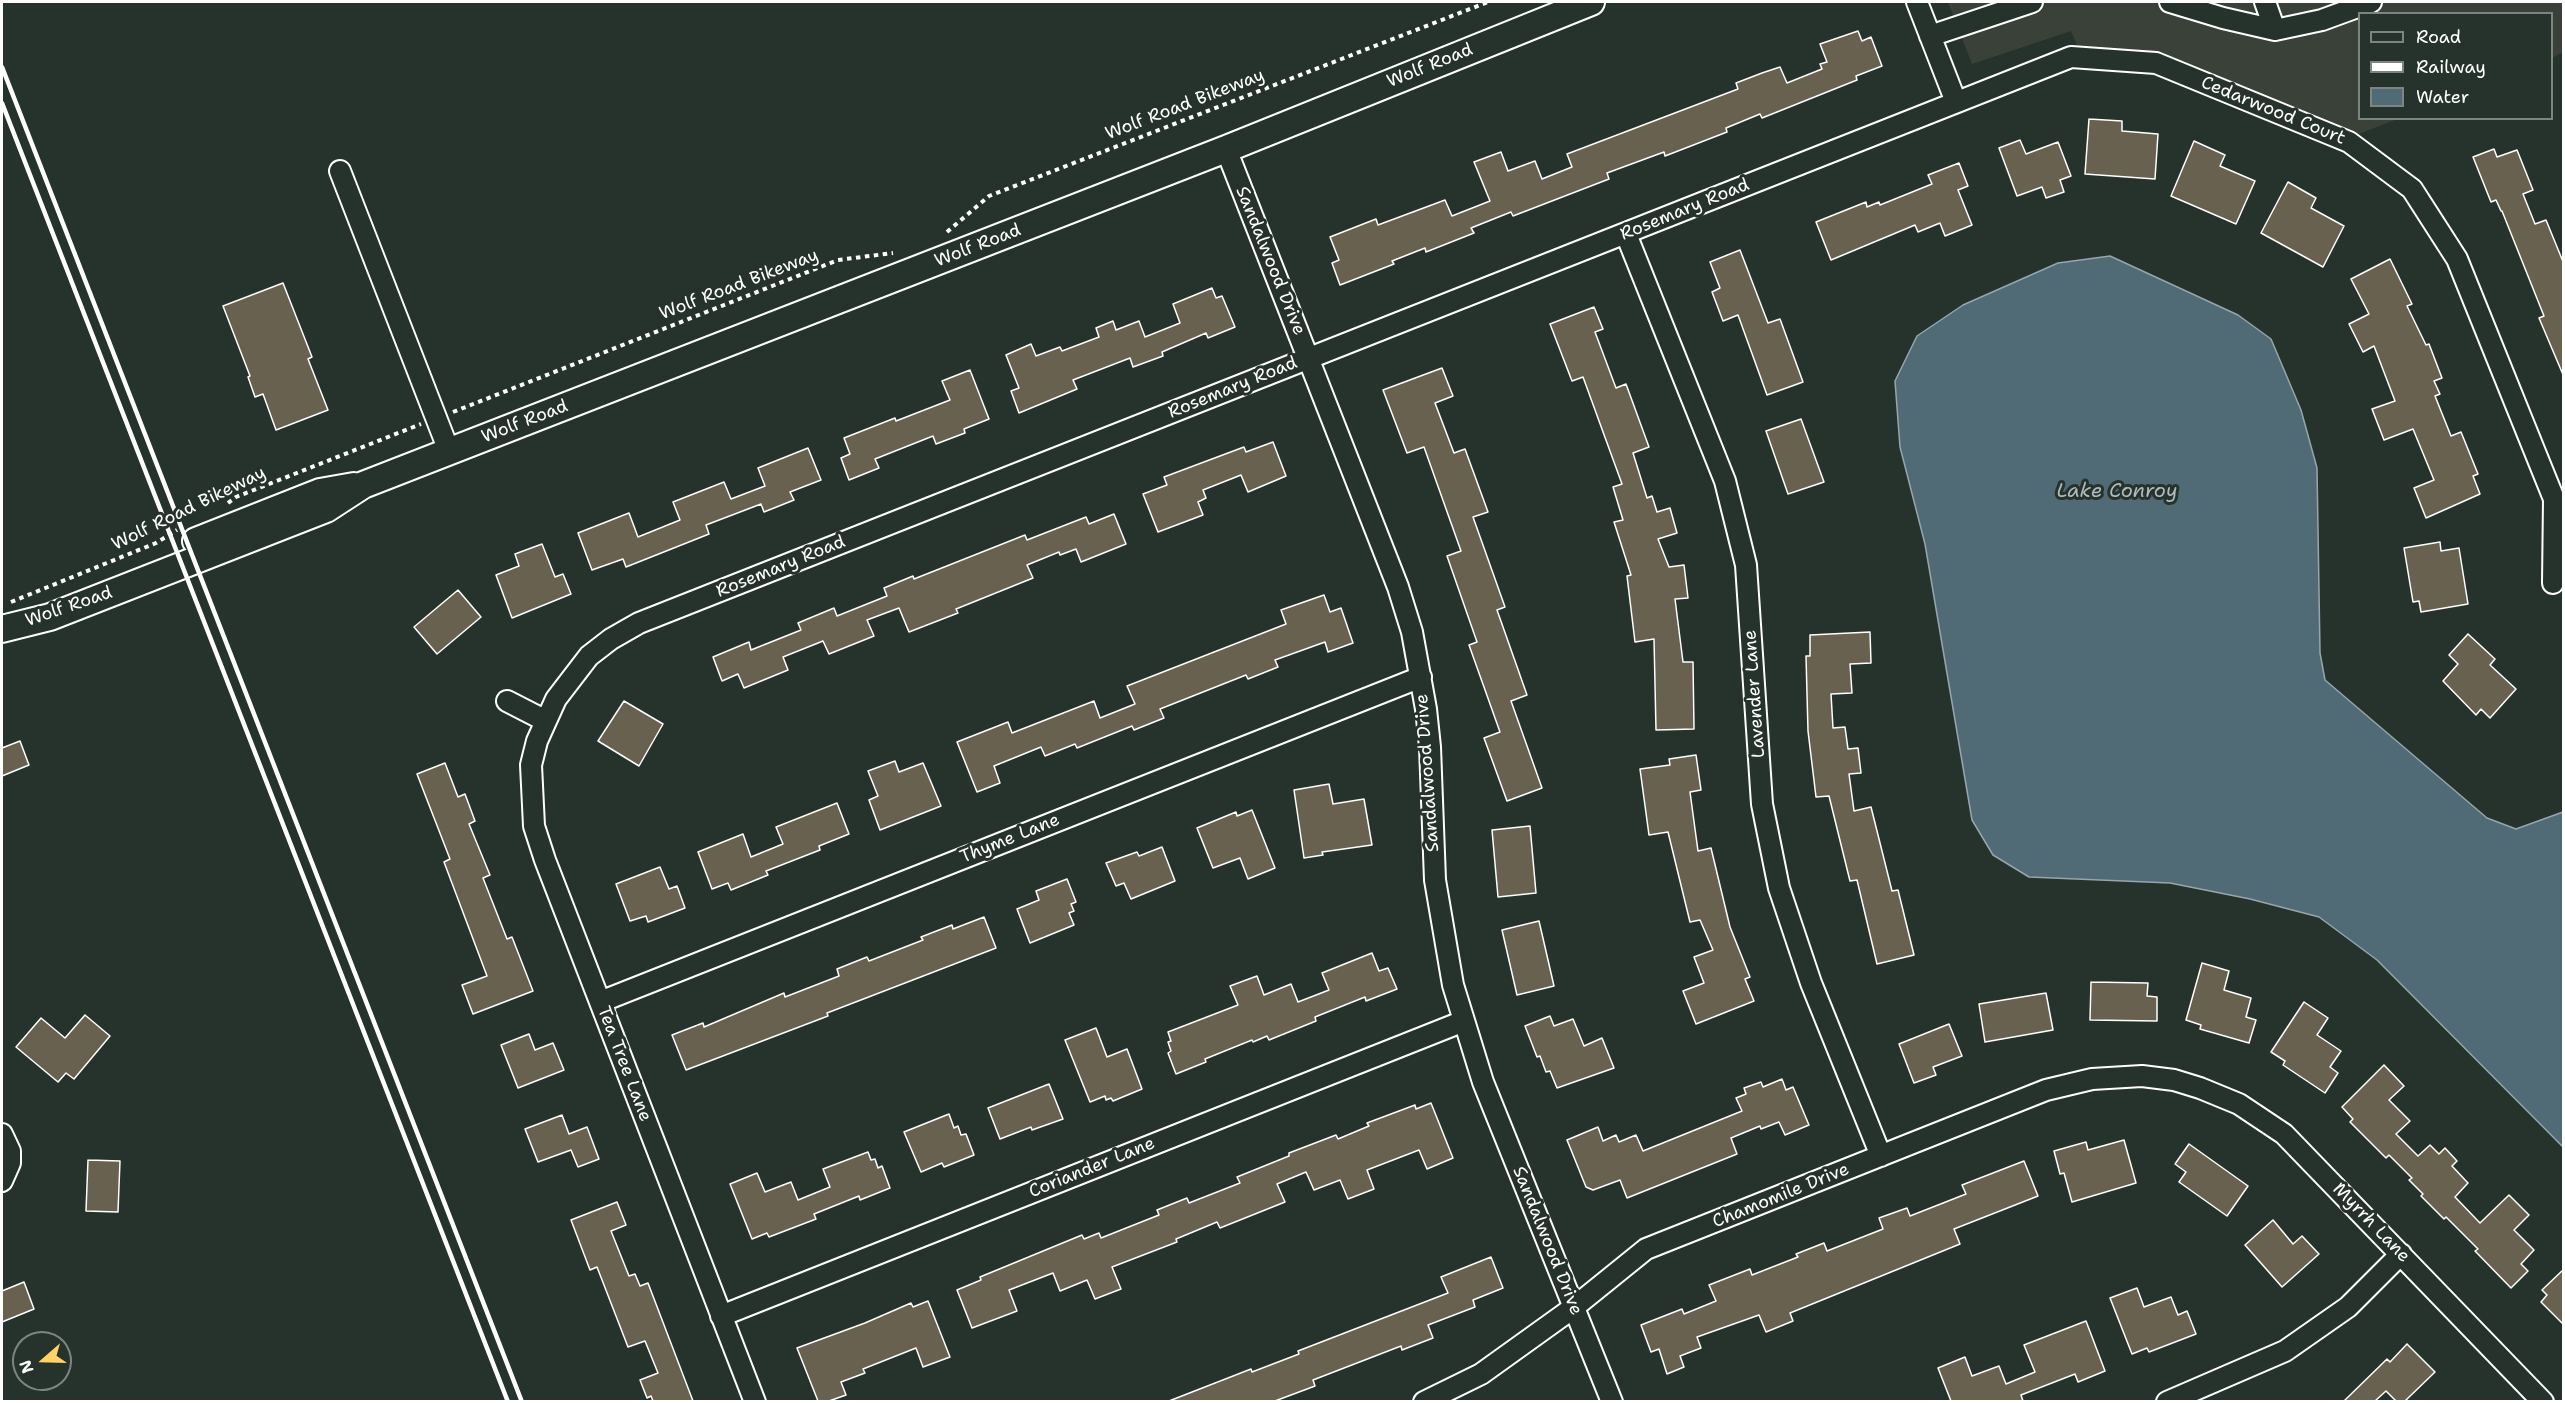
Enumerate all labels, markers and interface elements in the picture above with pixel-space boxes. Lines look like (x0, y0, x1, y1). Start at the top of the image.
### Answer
legend (2358, 12, 2553, 120)
text: Road (2416, 25, 2461, 49)
street label: Wolf Road (1384, 39, 1476, 93)
text: Railway (2416, 55, 2486, 79)
street label: Wolf Road Bikeway (1102, 65, 1268, 145)
street label: Cedarwood Court (2198, 72, 2348, 150)
text: Water (2416, 85, 2469, 109)
street label: Rosemary Road (1617, 174, 1753, 246)
street label: Sandalwood Drive (1230, 183, 1310, 339)
street label: Wolf Road (932, 220, 1024, 272)
street label: Wolf Road Bikeway (656, 245, 822, 325)
street label: Rosemary Road (1165, 352, 1301, 424)
street label: Wolf Road (479, 396, 571, 448)
street label: Wolf Road Bikeway (108, 462, 270, 556)
water label: Lake Conroy (2057, 480, 2177, 504)
street label: Rosemary Road (713, 531, 849, 603)
street label: Wolf Road (23, 582, 115, 632)
street label: Lavender Lane (1740, 629, 1770, 759)
street label: Sandalwood Drive (1412, 693, 1444, 853)
street label: Thyme Lane (957, 809, 1063, 869)
street label: Tea Tree Lane (592, 1003, 656, 1125)
street label: Coriander Lane (1026, 1133, 1158, 1203)
street label: Chamomile Drive (1710, 1159, 1852, 1233)
street label: Sandalwood Drive (1507, 1163, 1587, 1319)
street label: Myrrh Lane (2328, 1179, 2414, 1267)
north arrow (12, 1331, 72, 1391)
text: N (14, 1357, 39, 1376)

